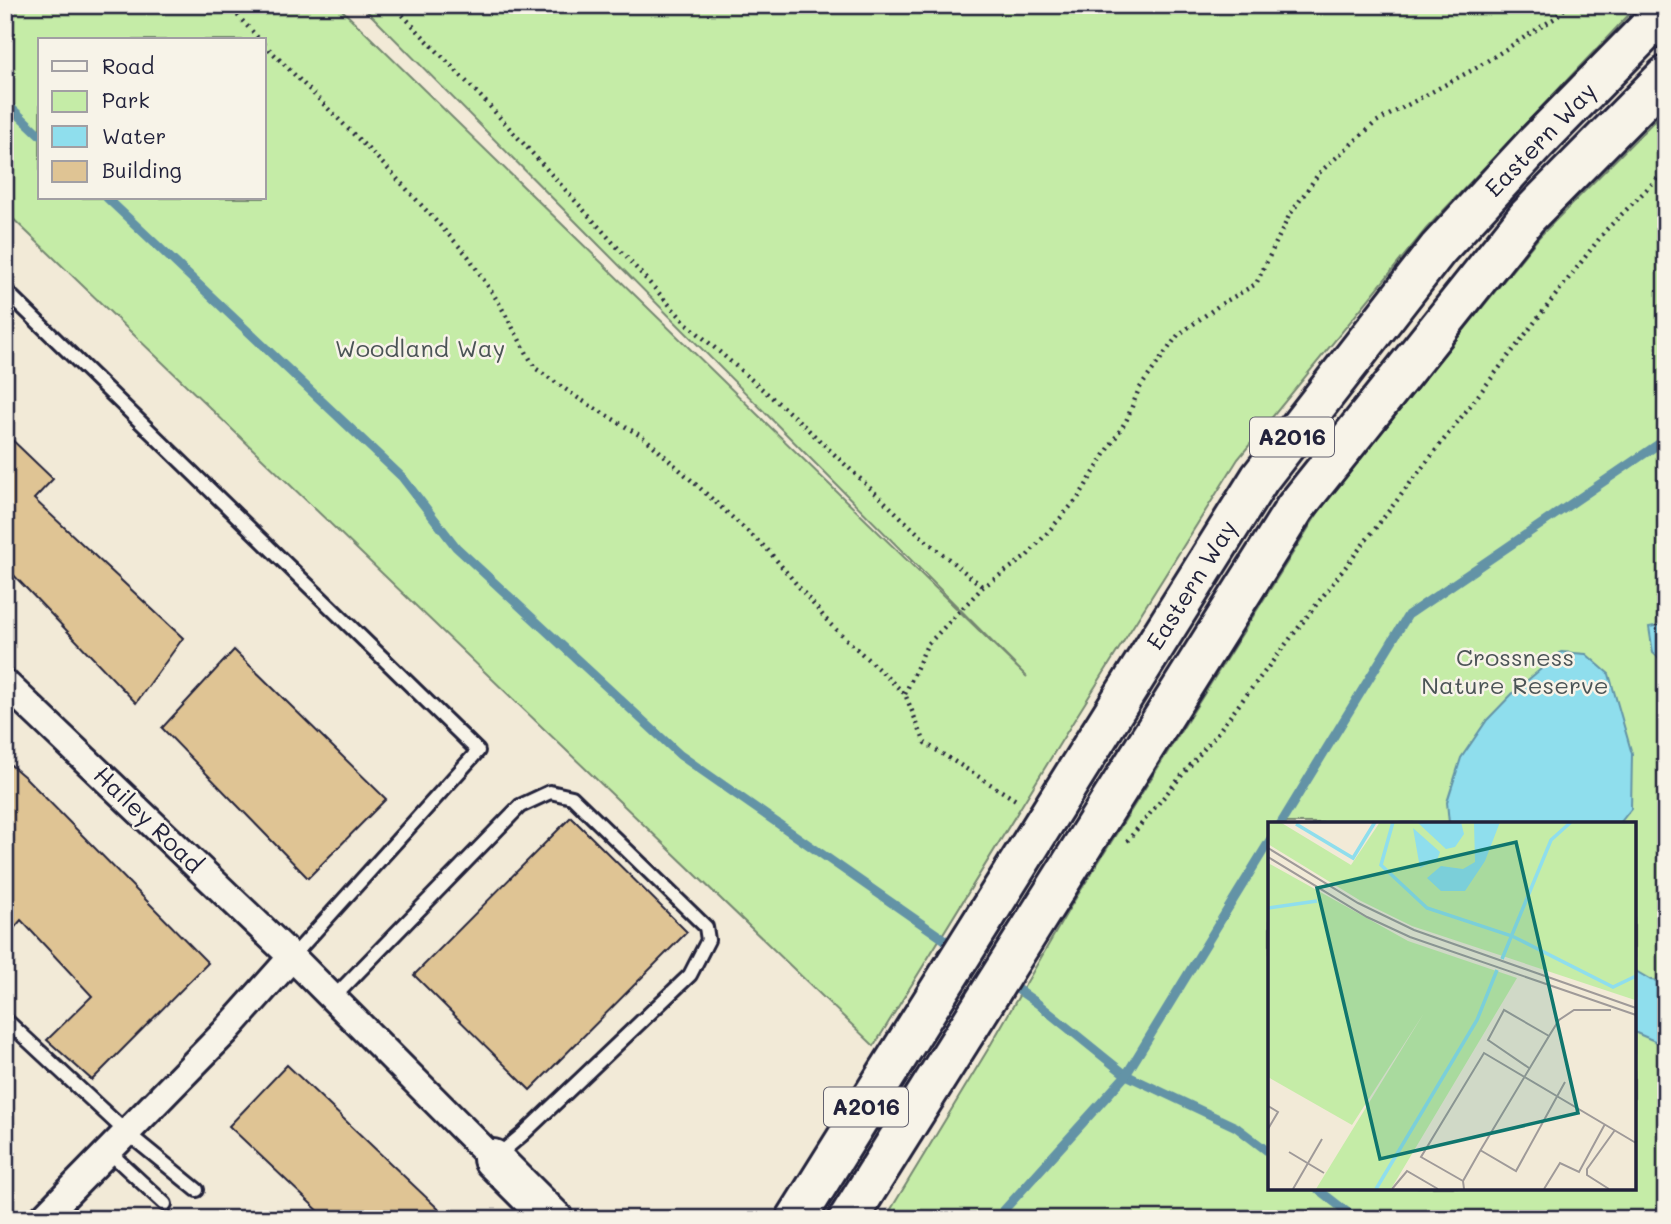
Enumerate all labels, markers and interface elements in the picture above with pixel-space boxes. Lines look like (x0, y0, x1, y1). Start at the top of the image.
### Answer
legend (38, 38, 266, 200)
text: Road (102, 52, 154, 79)
street label: Eastern Way (1478, 75, 1602, 203)
text: Park (102, 86, 150, 113)
text: Water (102, 122, 166, 149)
text: Building (102, 156, 182, 183)
park label: Woodland Way (335, 332, 505, 363)
road number: A2016 (1250, 418, 1334, 457)
street label: Eastern Way (1139, 514, 1243, 655)
park label: Crossness Nature Reserve (1421, 641, 1609, 700)
street label: Hailey Road (88, 759, 210, 879)
inset map (1268, 822, 1636, 1189)
road number: A2016 (824, 1088, 908, 1126)

